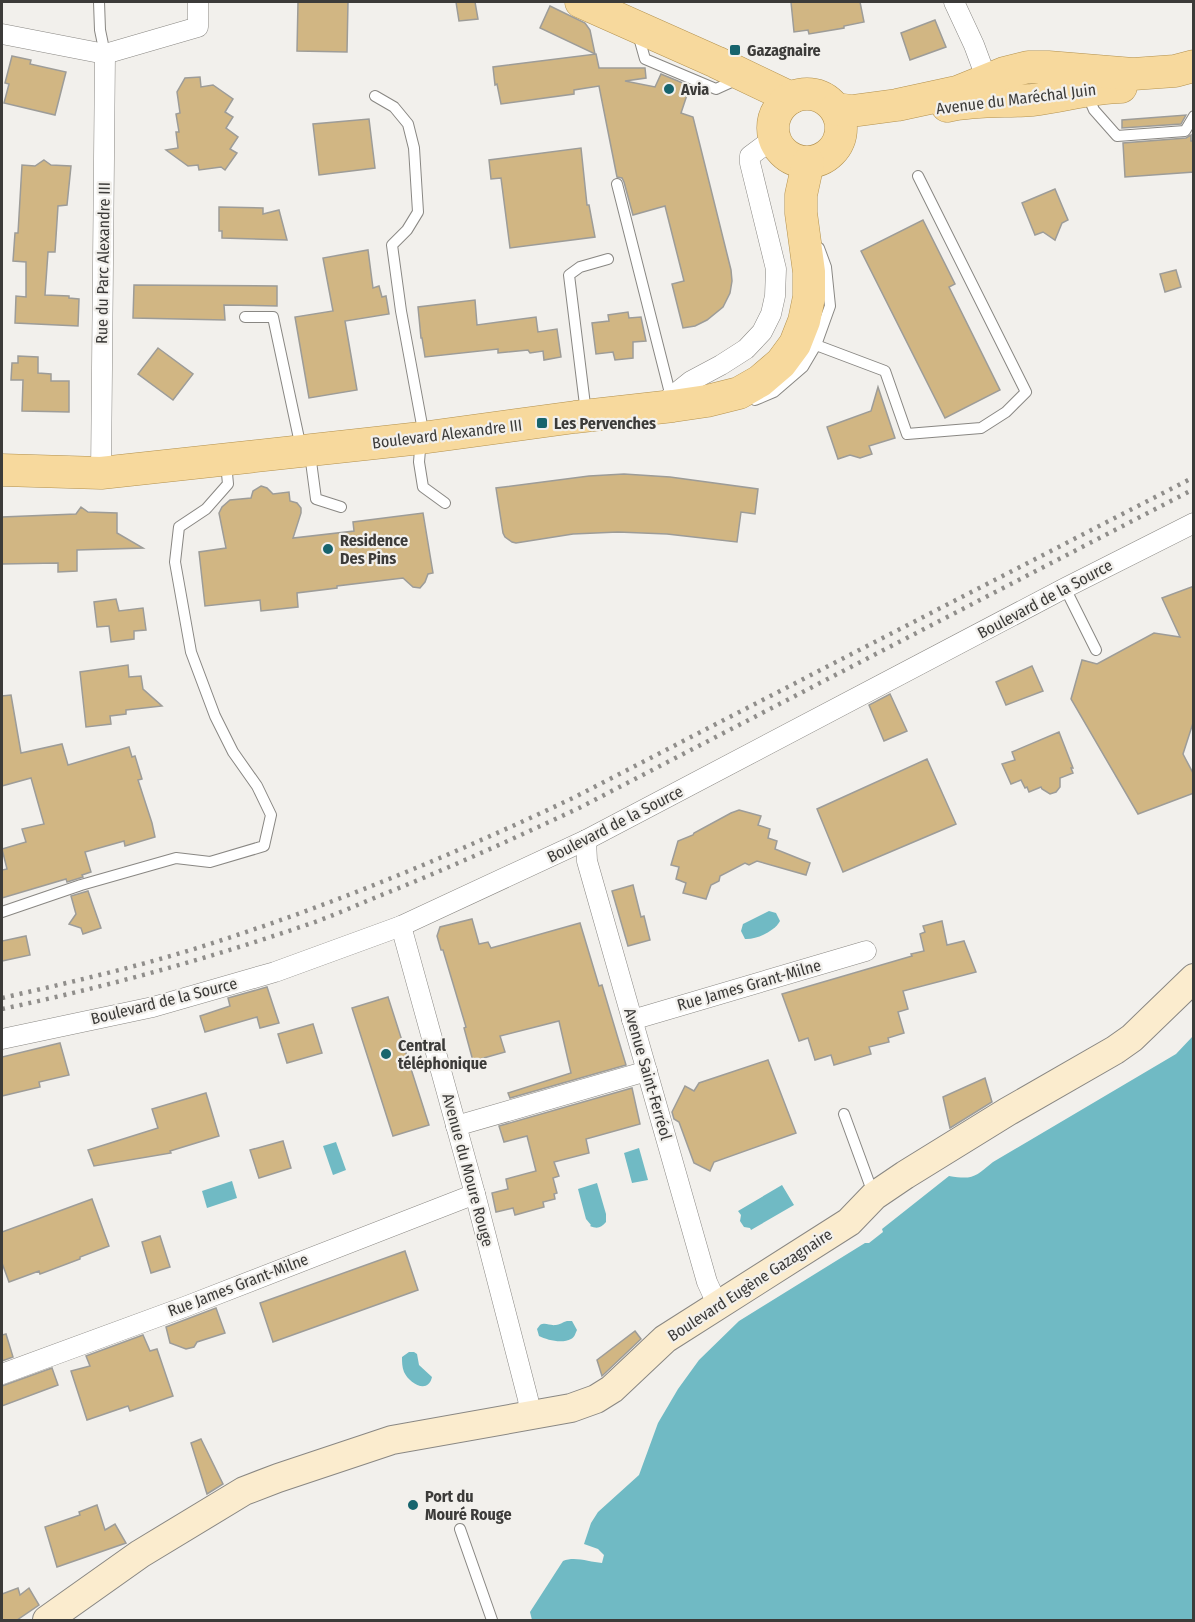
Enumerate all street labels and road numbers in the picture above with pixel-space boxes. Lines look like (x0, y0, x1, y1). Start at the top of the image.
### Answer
street label: Avenue du Maréchal Juin (935, 80, 1097, 118)
street label: Rue du Parc Alexandre III (92, 182, 114, 344)
street label: Boulevard Alexandre III (371, 415, 523, 453)
street label: Boulevard de la Source (974, 555, 1116, 643)
street label: Boulevard de la Source (544, 781, 686, 867)
street label: Rue James Grant-Milne (675, 955, 823, 1015)
street label: Boulevard de la Source (89, 974, 239, 1028)
street label: Avenue Saint-Ferréol (620, 1006, 676, 1142)
street label: Avenue du Moure Rouge (438, 1091, 498, 1249)
street label: Boulevard Eugène Gazagnaire (664, 1225, 836, 1345)
street label: Rue James Grant-Milne (165, 1249, 311, 1321)

